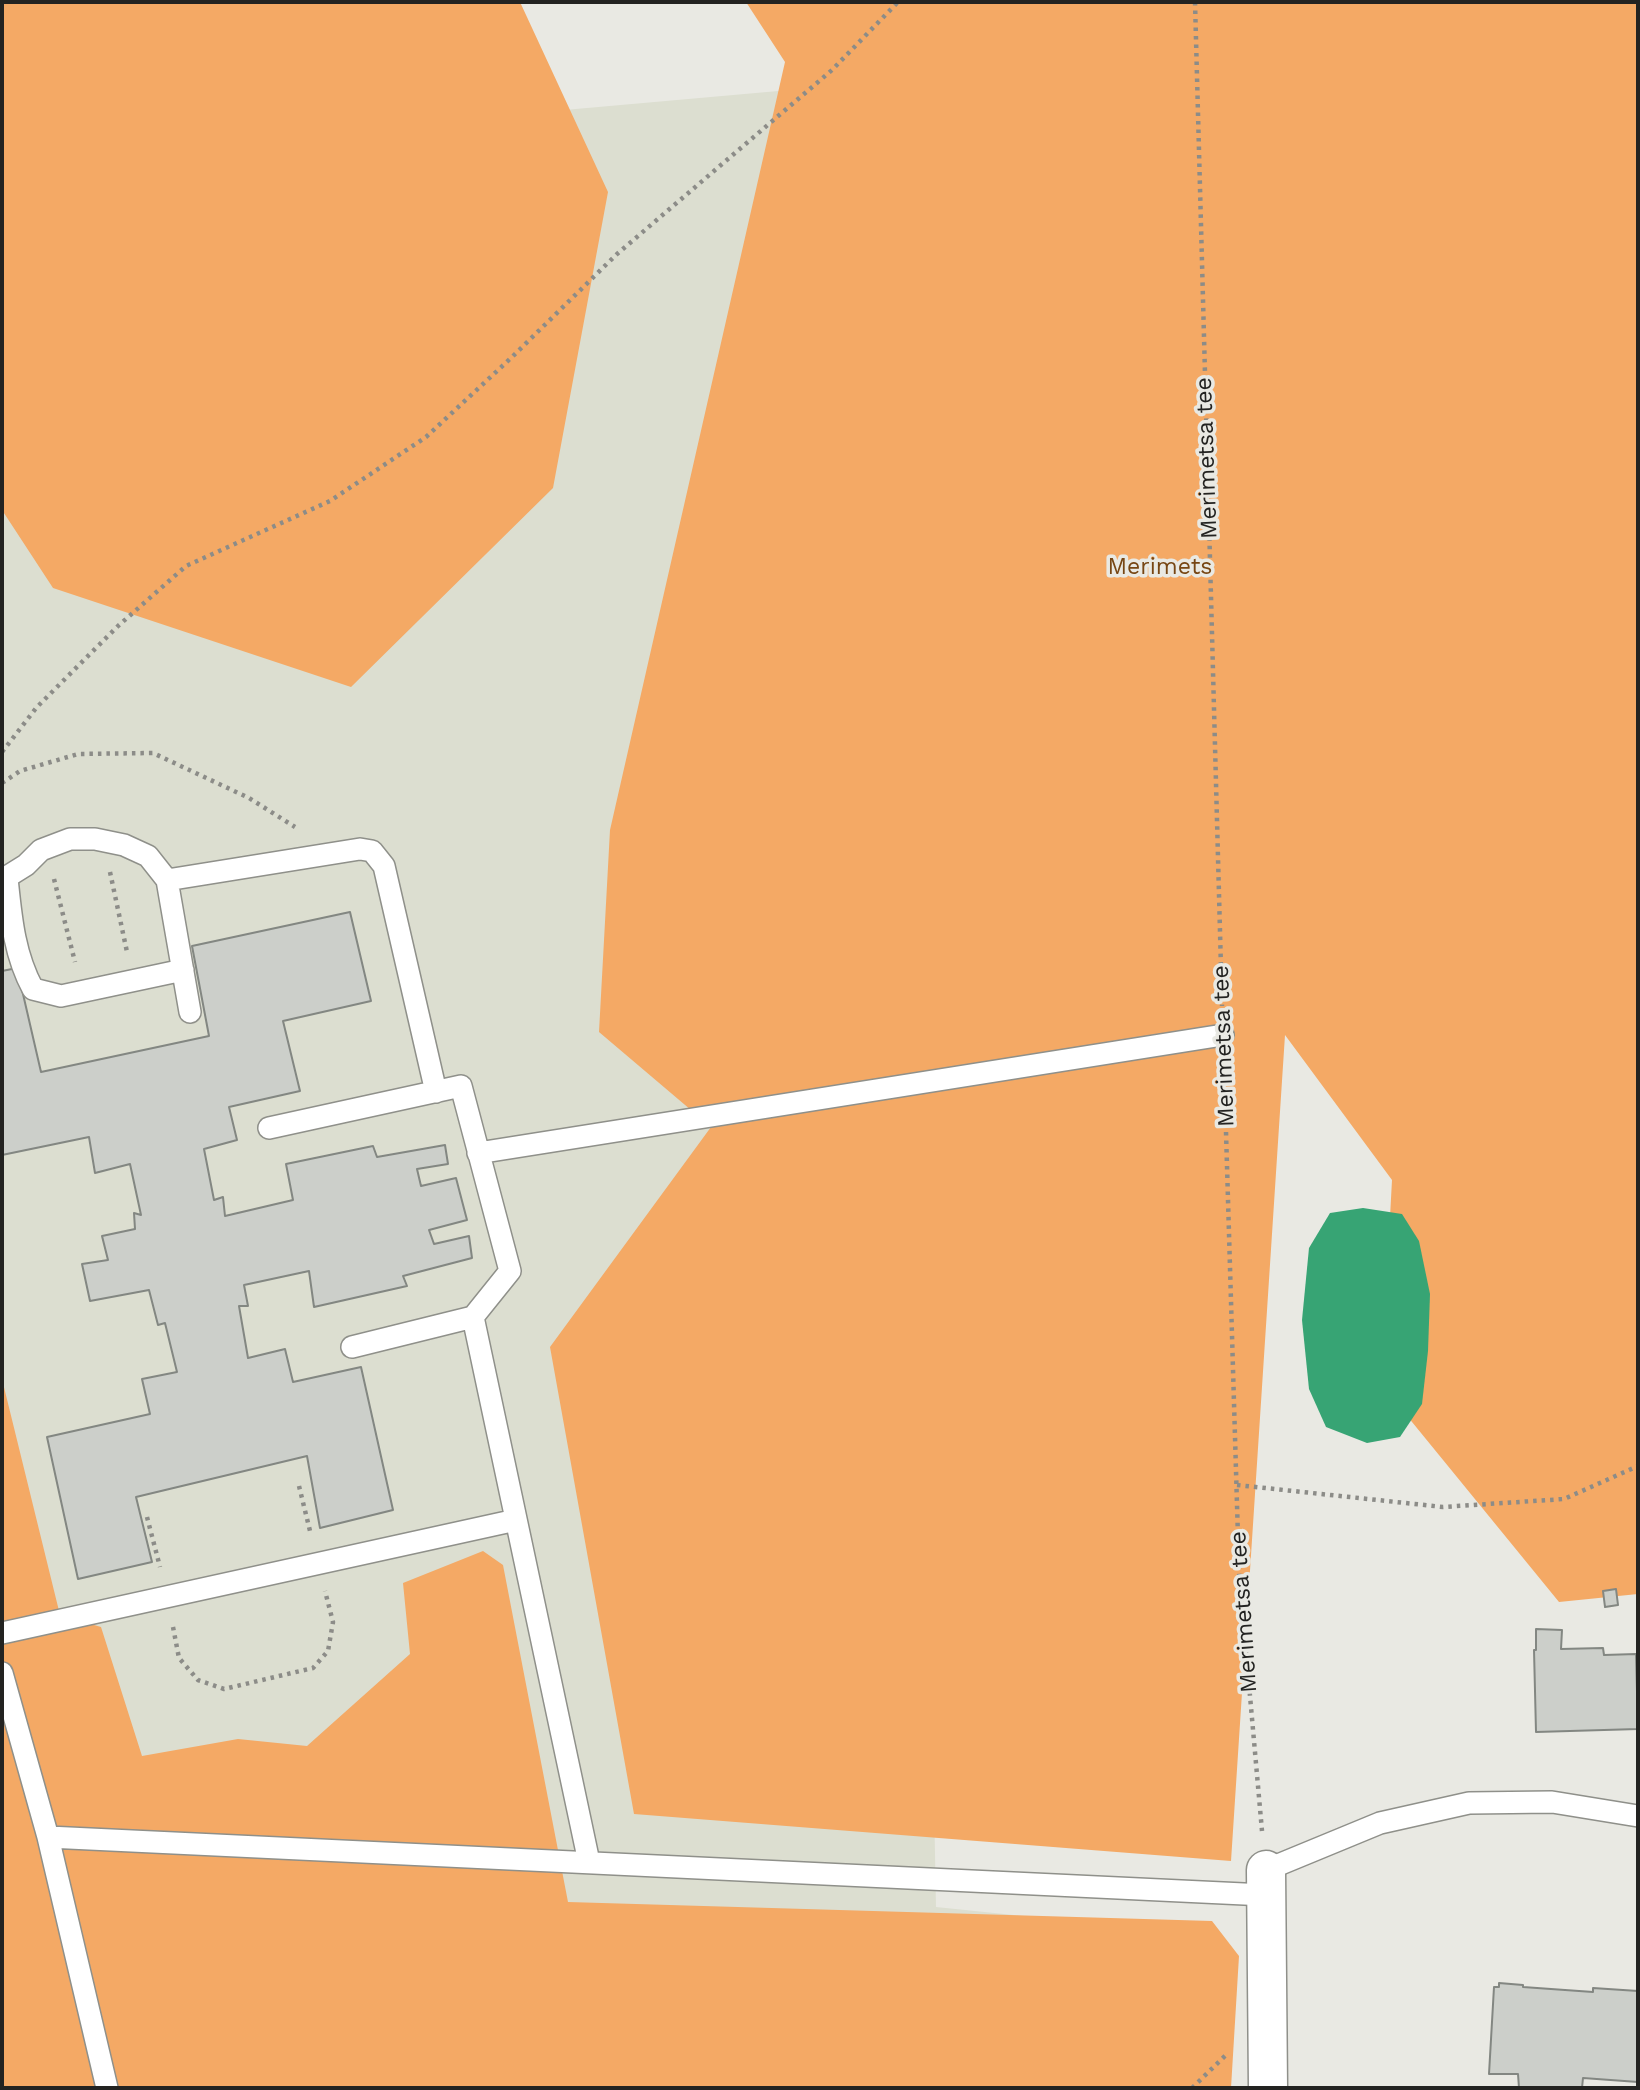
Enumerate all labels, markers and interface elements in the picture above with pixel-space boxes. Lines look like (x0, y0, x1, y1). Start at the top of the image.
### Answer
street label: Merimetsa tee (1190, 377, 1224, 539)
park label: Merimets (1108, 553, 1212, 581)
street label: Merimetsa tee (1207, 965, 1241, 1127)
street label: Merimetsa tee (1225, 1530, 1263, 1694)

